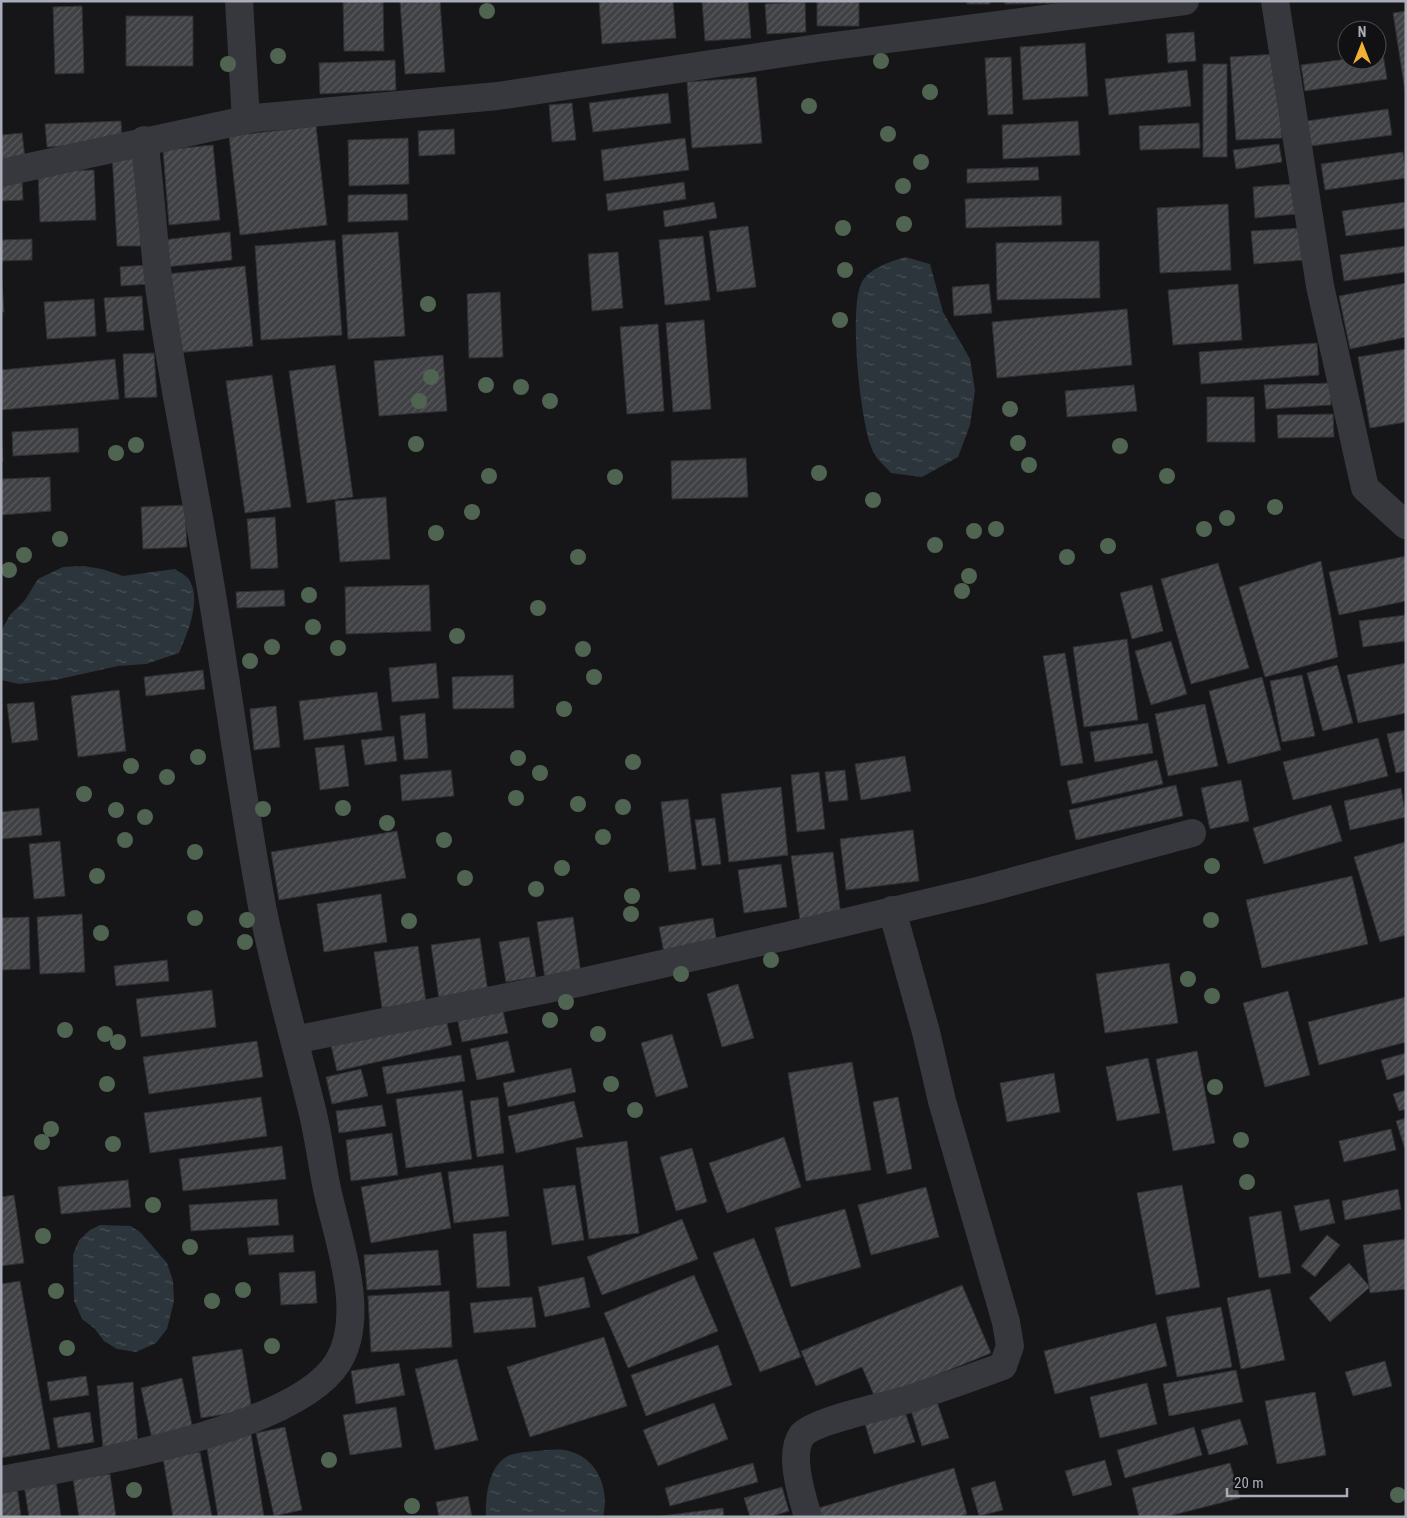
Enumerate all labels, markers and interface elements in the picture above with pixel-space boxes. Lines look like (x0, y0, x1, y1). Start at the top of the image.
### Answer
north arrow (1337, 20, 1387, 70)
text: N (1358, 24, 1366, 40)
scale bar (1227, 1466, 1347, 1498)
text: 20 m (1234, 1474, 1264, 1492)

